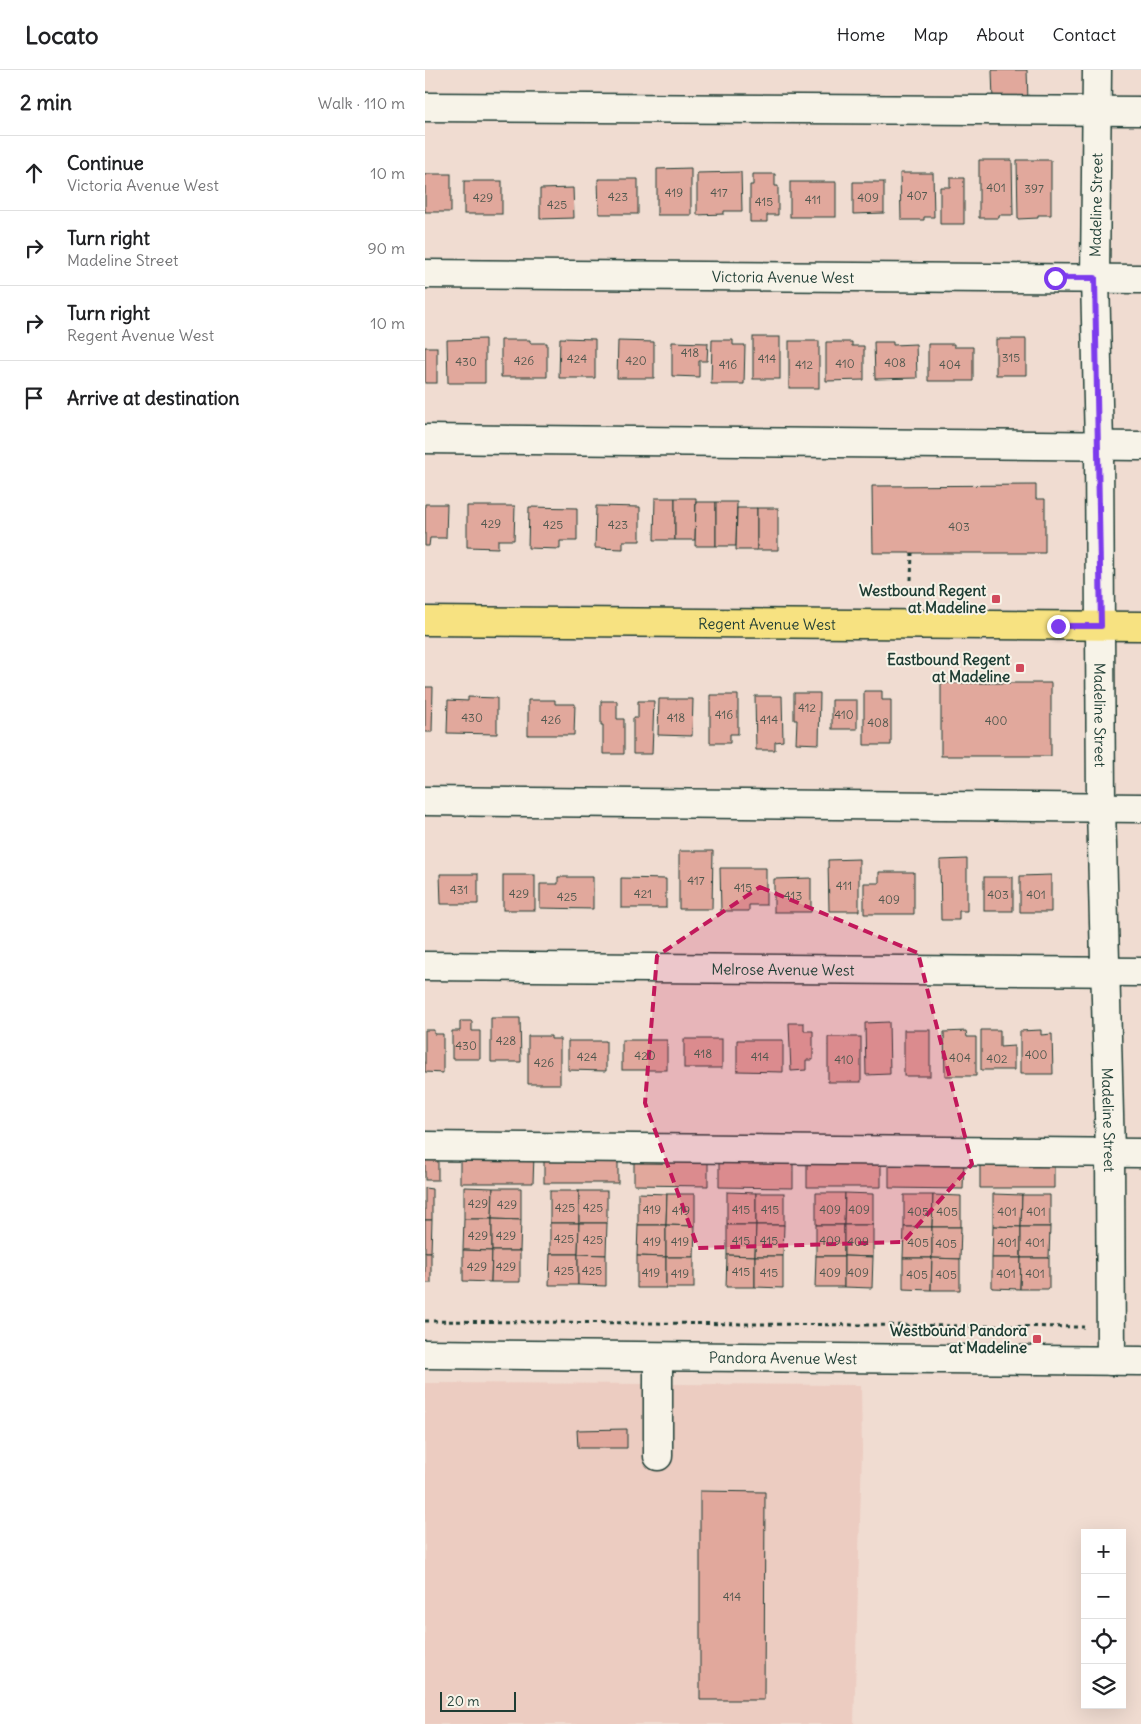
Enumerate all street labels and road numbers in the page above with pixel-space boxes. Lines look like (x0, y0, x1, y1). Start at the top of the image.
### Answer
street label: Madeline Street (1086, 153, 1106, 257)
street label: Victoria Avenue West (712, 267, 854, 286)
street label: Regent Avenue West (698, 613, 836, 633)
street label: Madeline Street (1091, 663, 1110, 767)
street label: Melrose Avenue West (711, 959, 855, 979)
street label: Madeline Street (1098, 1067, 1120, 1172)
street label: Pandora Avenue West (709, 1347, 857, 1368)

